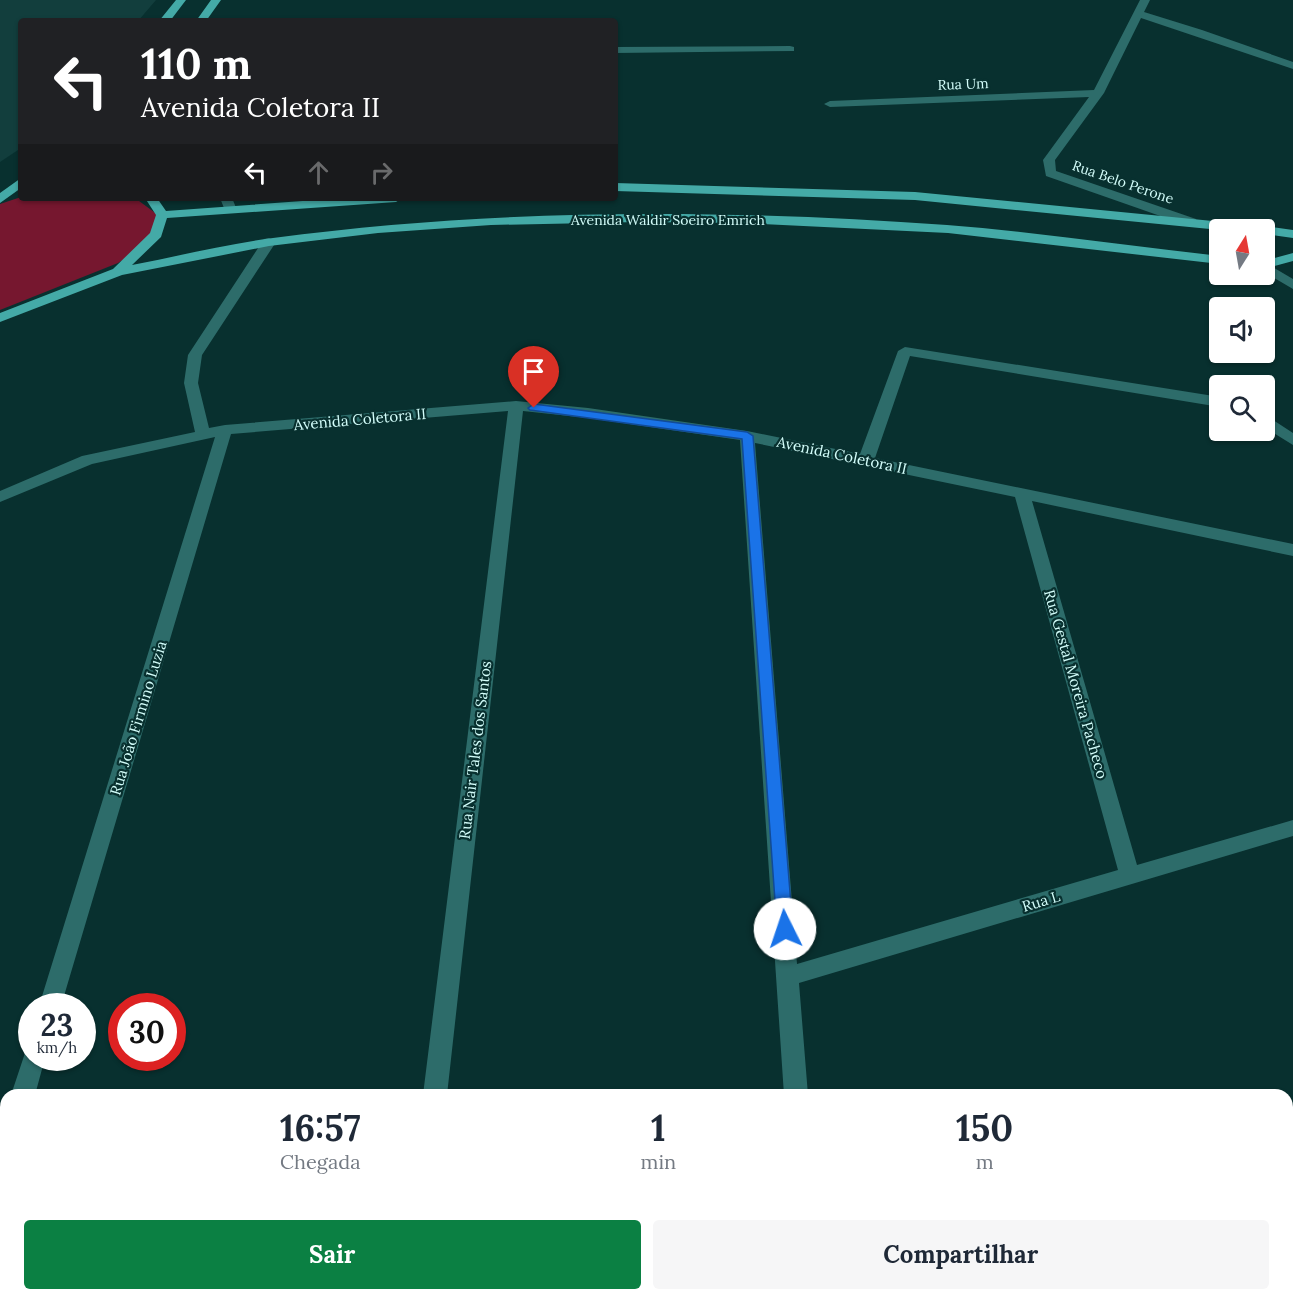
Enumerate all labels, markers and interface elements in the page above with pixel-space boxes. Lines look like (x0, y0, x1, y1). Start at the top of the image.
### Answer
text: 110 m (141, 37, 252, 91)
icon: left (42, 42, 120, 120)
street label: Rua Um (937, 74, 989, 94)
text: Avenida Coletora II (141, 90, 380, 124)
icon: left (239, 156, 272, 189)
icon: ahead (302, 156, 335, 189)
icon: right (365, 156, 398, 189)
street label: Rua Belo Perone (1070, 156, 1177, 208)
street label: Avenida Waldir Soeiro Emrich (570, 211, 765, 229)
north arrow (1209, 219, 1275, 285)
map controls (1209, 219, 1275, 441)
button: sound (1209, 297, 1275, 363)
pin (508, 346, 559, 408)
icon: arrive (517, 355, 550, 388)
button: search (1209, 375, 1275, 441)
street label: Avenida Coletora II (292, 404, 427, 434)
street label: Avenida Coletora II (774, 432, 909, 478)
street label: Rua Gestal Moreira Pacheco (1040, 587, 1112, 781)
street label: Rua João Firmino Luzia (105, 638, 171, 797)
street label: Rua Nair Tales dos Santos (455, 660, 495, 840)
street label: Rua L (1020, 886, 1063, 916)
position arrow (753, 897, 817, 961)
speed limit sign: 30 (108, 993, 186, 1071)
text: 23 (41, 1006, 73, 1044)
text: km/h (37, 1038, 77, 1057)
text: 16:57 (280, 1105, 361, 1151)
text: 1 (651, 1105, 666, 1151)
text: 150 (956, 1105, 1013, 1151)
text: Chegada (280, 1149, 360, 1174)
text: min (641, 1149, 676, 1174)
text: m (976, 1149, 994, 1174)
button: Sair (24, 1220, 641, 1289)
button: Compartilhar (653, 1220, 1269, 1289)

